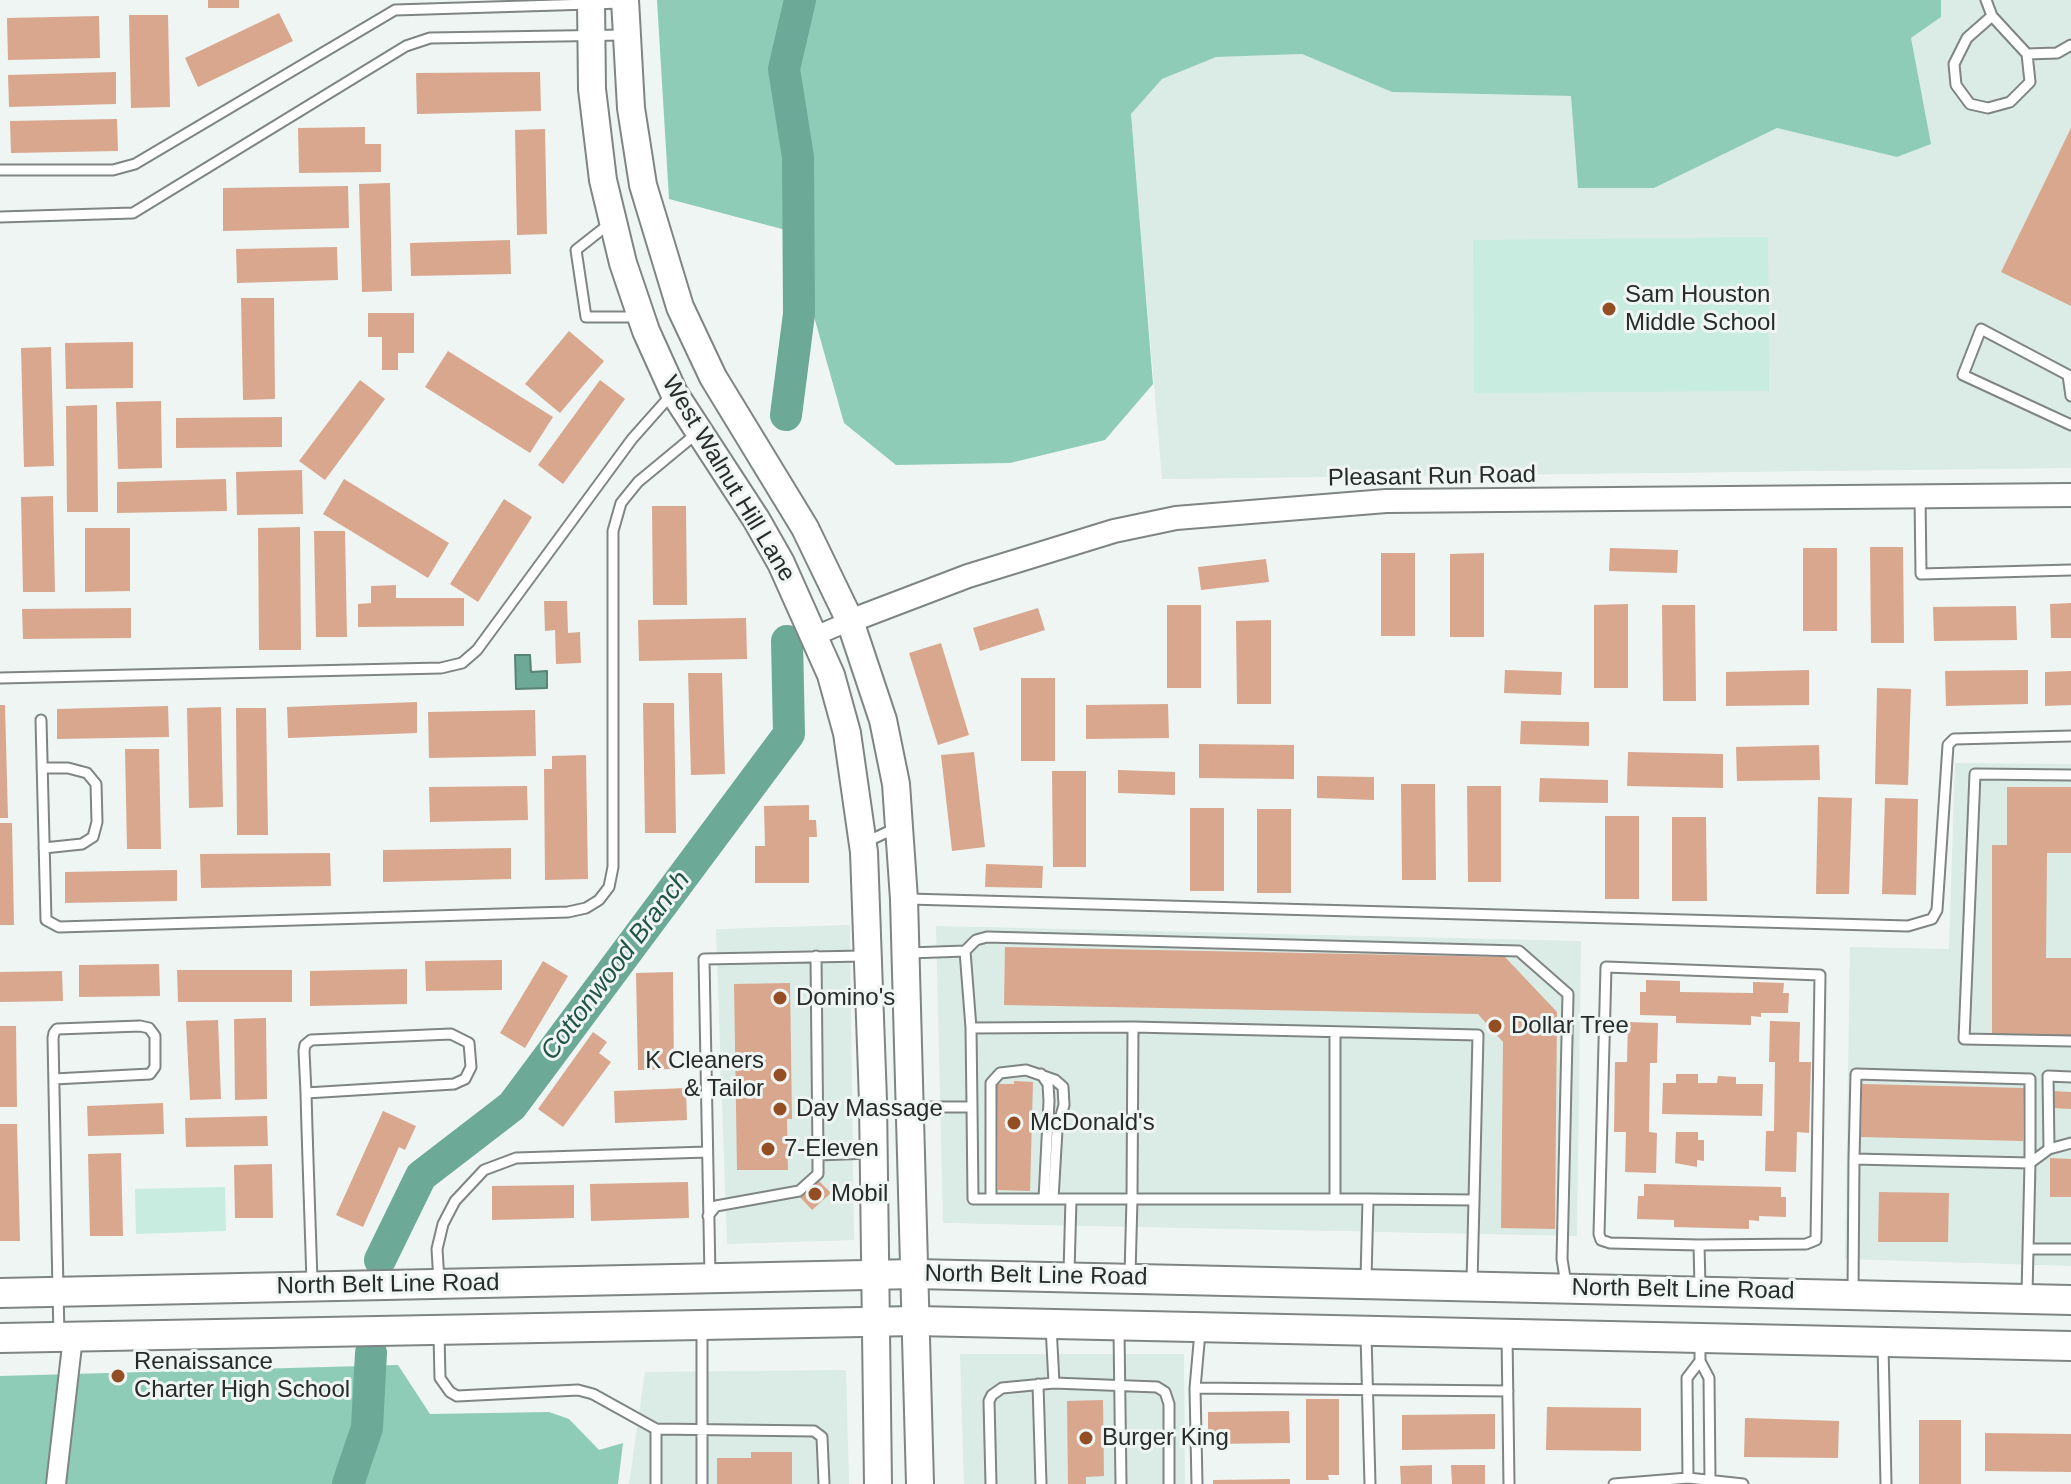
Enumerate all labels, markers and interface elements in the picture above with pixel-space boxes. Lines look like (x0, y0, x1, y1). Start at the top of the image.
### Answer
place label: Sam Houston Middle School (1625, 281, 1776, 337)
marker: Sam Houston Middle School (1600, 300, 1618, 318)
street label: West Walnut Hill Lane (655, 371, 801, 587)
street label: Pleasant Run Road (1328, 461, 1536, 493)
water label: Cottonwood Branch (535, 865, 697, 1067)
place label: Domino's (796, 984, 895, 1012)
marker: Domino's (771, 989, 789, 1007)
place label: Dollar Tree (1511, 1012, 1629, 1040)
marker: Dollar Tree (1486, 1017, 1504, 1035)
place label: K Cleaners & Tailor (645, 1047, 764, 1103)
marker: K Cleaners & Tailor (771, 1066, 789, 1084)
place label: Day Massage (796, 1095, 943, 1123)
marker: Day Massage (771, 1100, 789, 1118)
place label: McDonald's (1030, 1109, 1155, 1137)
marker: McDonald's (1005, 1114, 1023, 1132)
place label: 7-Eleven (784, 1135, 879, 1163)
marker: 7-Eleven (759, 1140, 777, 1158)
place label: Mobil (831, 1180, 888, 1208)
marker: Mobil (806, 1185, 824, 1203)
street label: North Belt Line Road (924, 1260, 1148, 1292)
street label: North Belt Line Road (276, 1269, 500, 1301)
street label: North Belt Line Road (1571, 1274, 1795, 1306)
place label: Renaissance Charter High School (134, 1348, 350, 1404)
marker: Renaissance Charter High School (109, 1367, 127, 1385)
place label: Burger King (1102, 1424, 1229, 1452)
marker: Burger King (1077, 1429, 1095, 1447)

